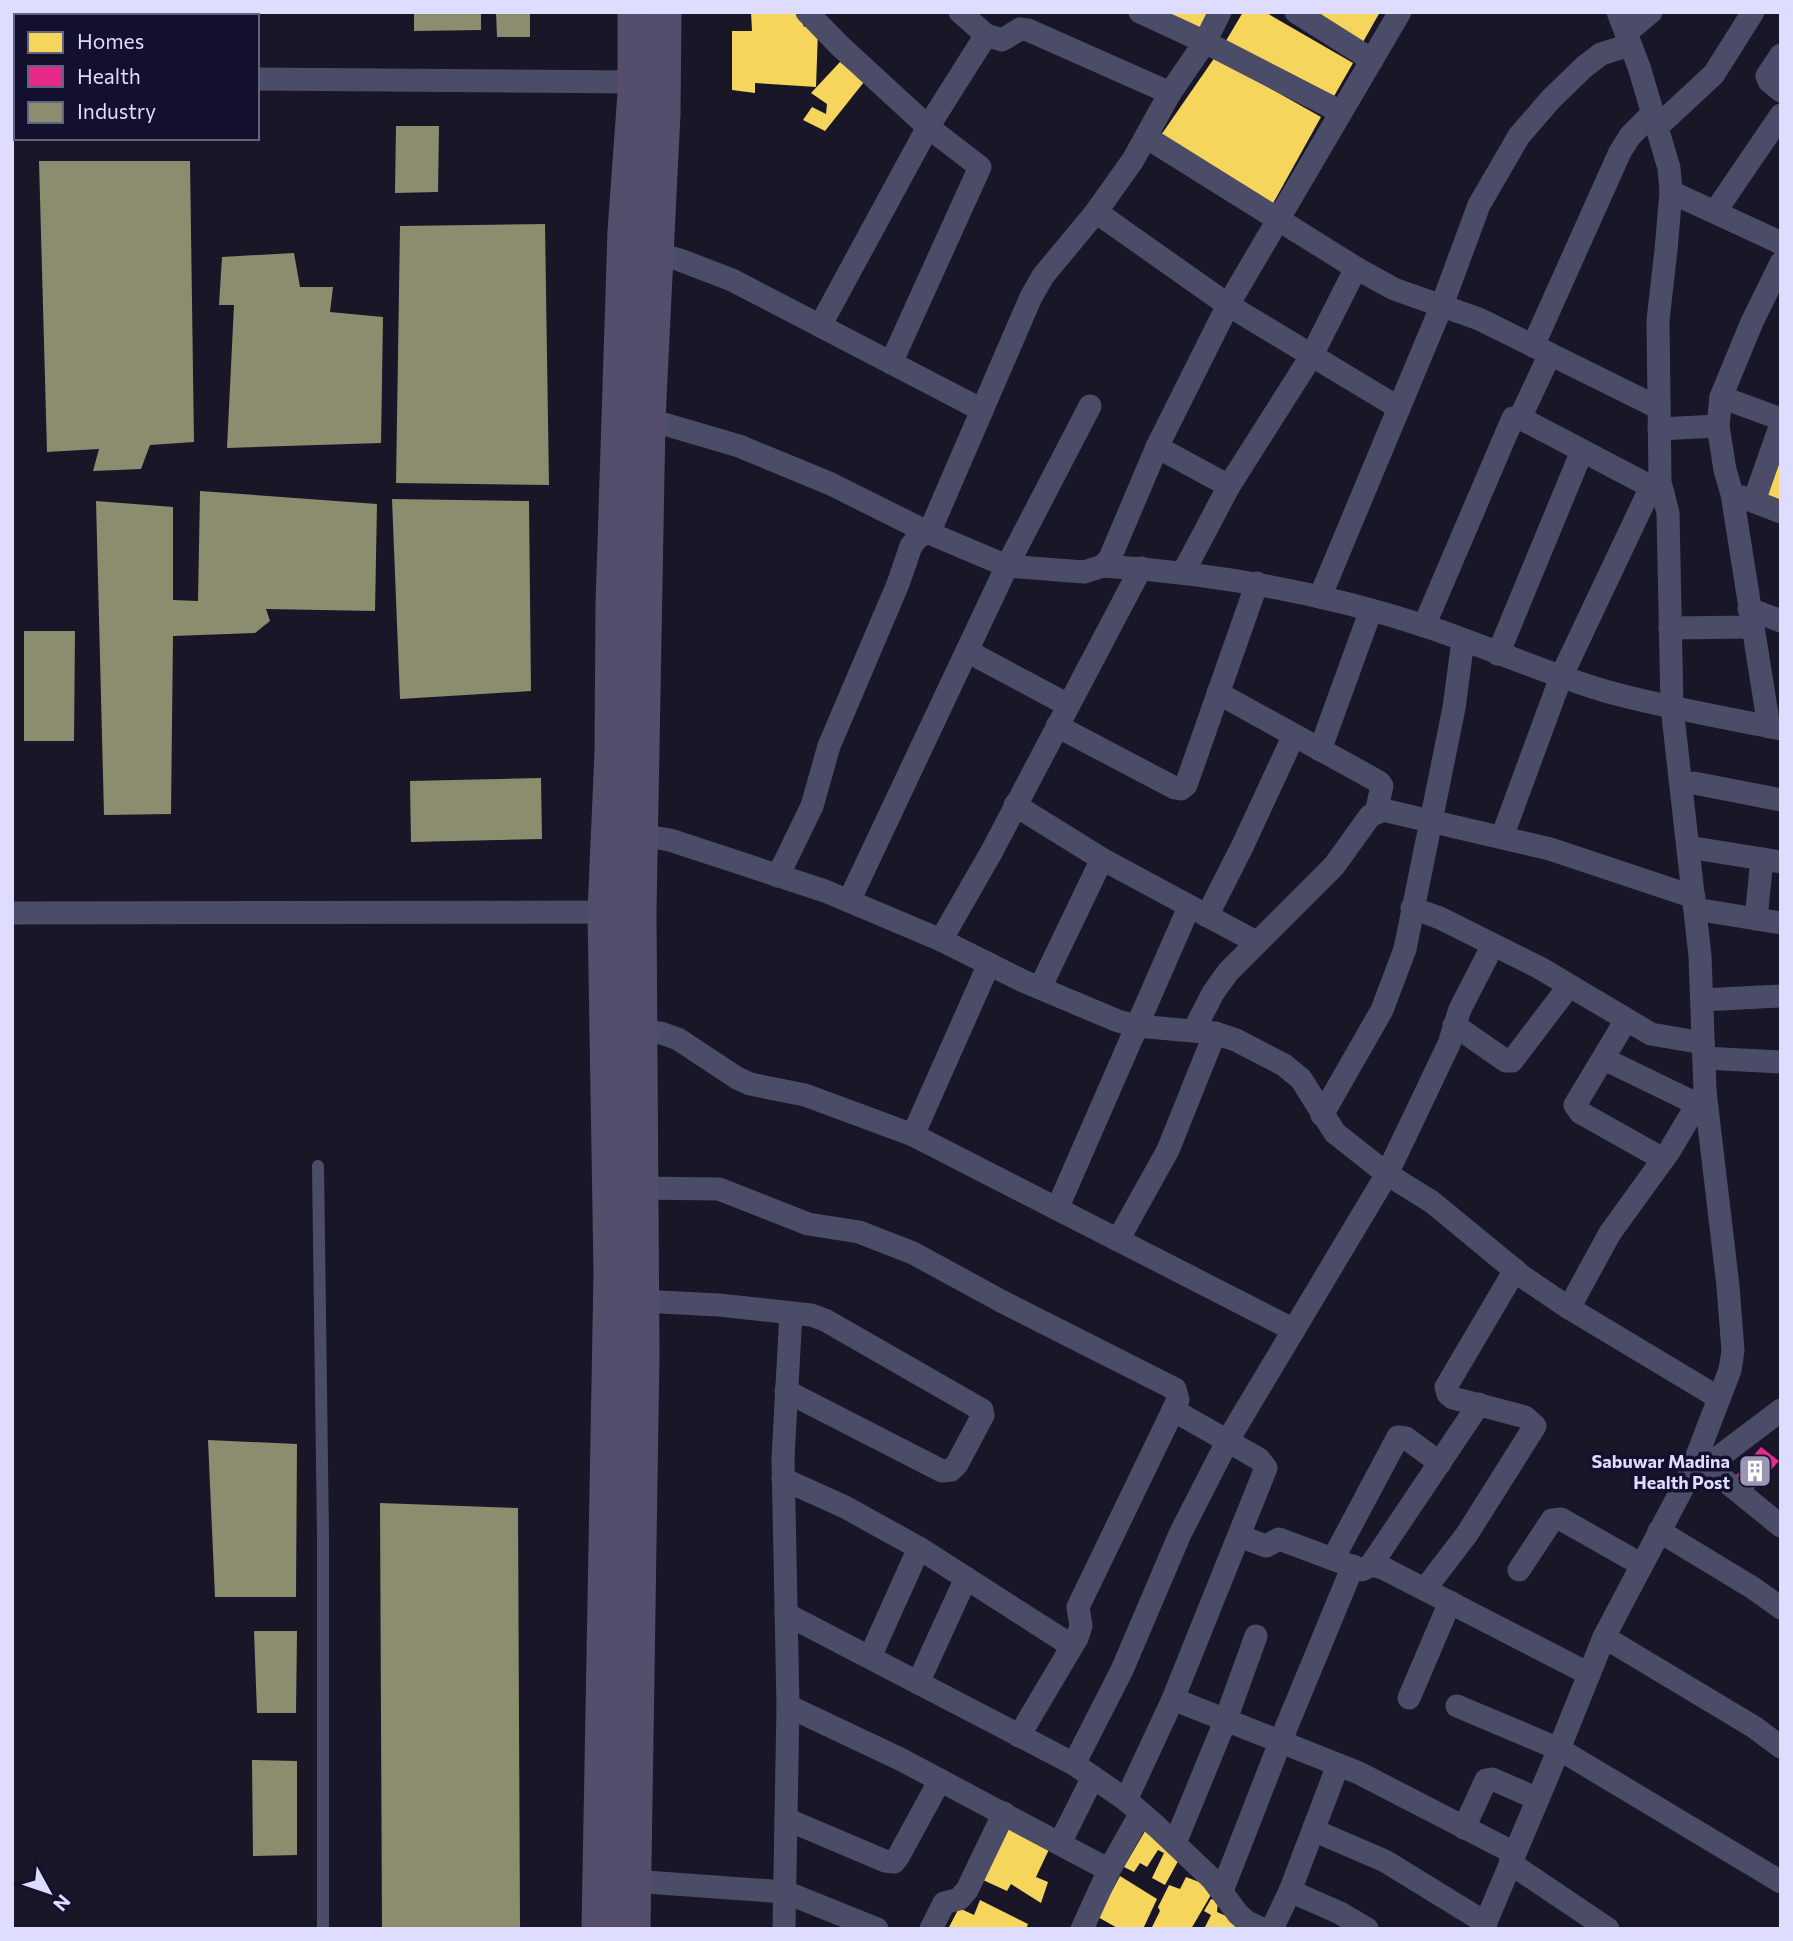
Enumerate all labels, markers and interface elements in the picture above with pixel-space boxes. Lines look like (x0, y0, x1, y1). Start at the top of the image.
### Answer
legend (14, 14, 259, 140)
text: Homes (77, 28, 144, 53)
text: Health (77, 63, 141, 88)
text: Industry (77, 98, 156, 123)
place label: Sabuwar Madina Health Post (1592, 1450, 1730, 1493)
building icon: Sabuwar Madina Health Post (1736, 1452, 1774, 1490)
north arrow (14, 1857, 84, 1927)
text: N (49, 1890, 76, 1916)

